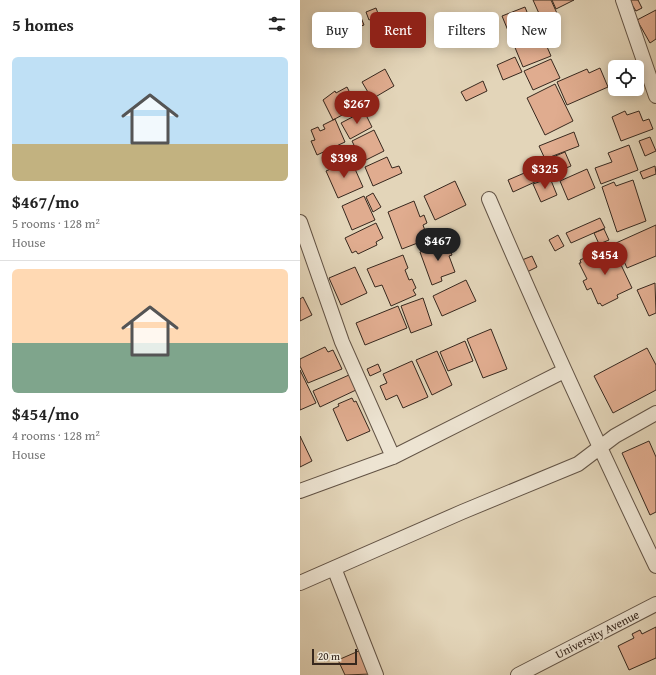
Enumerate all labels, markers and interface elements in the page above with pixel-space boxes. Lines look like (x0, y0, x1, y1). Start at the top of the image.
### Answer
text: 5 homes (12, 12, 74, 37)
chip: Buy (312, 12, 362, 48)
chip: Rent (370, 12, 426, 48)
chip: Filters (434, 12, 499, 48)
chip: New (507, 12, 561, 48)
icon: filters (266, 13, 288, 35)
map controls (608, 60, 644, 96)
button: locate (608, 60, 644, 96)
icon: home (114, 83, 186, 155)
pin: $267 (333, 91, 381, 125)
text: $267 (344, 94, 370, 113)
pin: $398 (320, 145, 368, 179)
text: $398 (331, 148, 357, 167)
pin: $325 (521, 156, 569, 190)
text: $325 (532, 159, 558, 178)
text: $467/mo (12, 189, 79, 214)
text: 5 rooms · 128 m² (12, 214, 100, 233)
pin: $467 (414, 228, 462, 262)
text: $467 (425, 231, 451, 250)
text: House (12, 233, 46, 252)
pin: $454 (581, 242, 629, 276)
text: $454 (592, 245, 618, 264)
icon: home (114, 295, 186, 367)
text: $454/mo (12, 401, 79, 426)
text: 4 rooms · 128 m² (12, 426, 100, 445)
text: House (12, 445, 46, 464)
street label: University Avenue (552, 605, 642, 662)
scale bar (312, 647, 357, 666)
text: 20 m (318, 648, 340, 664)

